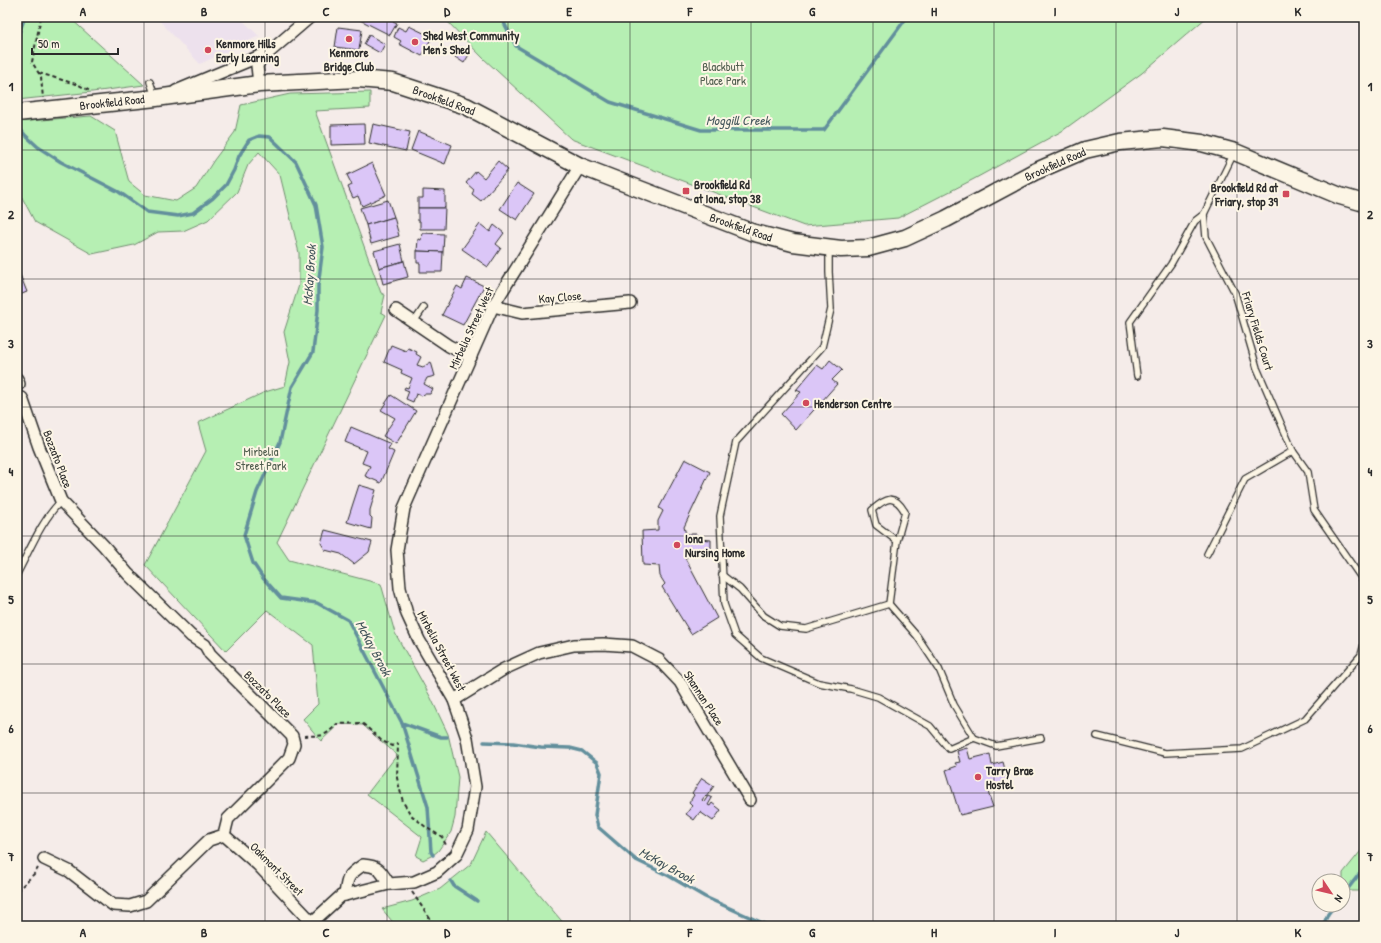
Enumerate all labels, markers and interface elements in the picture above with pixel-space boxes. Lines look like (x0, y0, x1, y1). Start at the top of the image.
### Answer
text: A (80, 2, 87, 20)
text: B (201, 2, 208, 20)
text: C (322, 2, 330, 20)
text: D (444, 2, 451, 20)
text: E (566, 2, 572, 20)
text: F (687, 2, 694, 20)
text: G (809, 2, 816, 20)
text: H (931, 2, 937, 20)
text: I (1053, 2, 1057, 20)
text: J (1175, 2, 1180, 20)
text: K (1295, 2, 1302, 20)
place label: Shed West Community Men's Shed (423, 27, 519, 58)
scale bar (32, 30, 118, 56)
marker: Kenmore Bridge Club (344, 34, 354, 44)
text: 50 m (38, 35, 59, 52)
place label: Kenmore Hills Early Learning (216, 35, 280, 67)
marker: Shed West Community Men's Shed (410, 37, 420, 47)
place label: Kenmore Bridge Club (324, 44, 374, 76)
marker: Kenmore Hills Early Learning (203, 45, 213, 55)
park label: Blackbutt Place Park (700, 58, 746, 89)
text: 1 (9, 77, 14, 95)
text: 1 (1368, 77, 1373, 95)
street label: Brookfield Road (410, 81, 478, 119)
street label: Brookfield Road (79, 90, 146, 114)
water label: Moggill Creek (706, 111, 772, 130)
street label: Brookfield Road (1022, 143, 1089, 185)
place label: Brookfield Rd at Iona, stop 38 (694, 176, 761, 208)
place label: Brookfield Rd at Friary, stop 39 (1211, 179, 1279, 211)
marker: Brookfield Rd at Iona, stop 38 (681, 186, 691, 196)
marker: Brookfield Rd at Friary, stop 39 (1281, 189, 1291, 199)
text: 2 (8, 205, 15, 223)
text: 2 (1367, 205, 1374, 223)
street label: Brookfield Road (707, 208, 775, 246)
water label: McKay Brook (298, 243, 320, 306)
street label: Mirbelia Street West (444, 283, 498, 372)
street label: Kay Close (538, 287, 582, 307)
street label: Friary Fields Court (1238, 289, 1278, 373)
text: 3 (8, 334, 14, 352)
text: 3 (1367, 334, 1373, 352)
place label: Henderson Centre (814, 395, 892, 412)
marker: Henderson Centre (801, 398, 811, 408)
street label: Bozzato Place (39, 428, 77, 491)
park label: Mirbelia Street Park (236, 443, 286, 474)
text: 4 (9, 462, 14, 480)
text: 4 (1368, 462, 1373, 480)
place label: Iona Nursing Home (685, 530, 745, 562)
marker: Iona Nursing Home (672, 540, 682, 550)
text: 5 (8, 590, 14, 608)
text: 5 (1367, 590, 1373, 608)
street label: Mirbelia Street West (414, 608, 471, 695)
water label: McKay Brook (352, 617, 397, 680)
street label: Bozzato Place (241, 667, 296, 722)
street label: Shannan Place (680, 667, 728, 729)
text: 6 (8, 719, 14, 737)
text: 6 (1367, 719, 1373, 737)
place label: Tarry Brae Hostel (985, 762, 1034, 793)
marker: Tarry Brae Hostel (973, 772, 983, 782)
street label: Oakmont Street (246, 838, 308, 900)
water label: McKay Brook (636, 842, 699, 888)
text: 7 (7, 847, 15, 865)
text: 7 (1366, 847, 1374, 865)
north arrow (1311, 873, 1351, 913)
text: N (1332, 892, 1347, 905)
text: A (80, 923, 87, 941)
text: B (201, 923, 208, 941)
text: C (322, 923, 330, 941)
text: D (444, 923, 451, 941)
text: E (566, 923, 572, 941)
text: F (687, 923, 694, 941)
text: G (809, 923, 816, 941)
text: H (931, 923, 937, 941)
text: I (1053, 923, 1057, 941)
text: J (1175, 923, 1180, 941)
text: K (1295, 923, 1302, 941)

